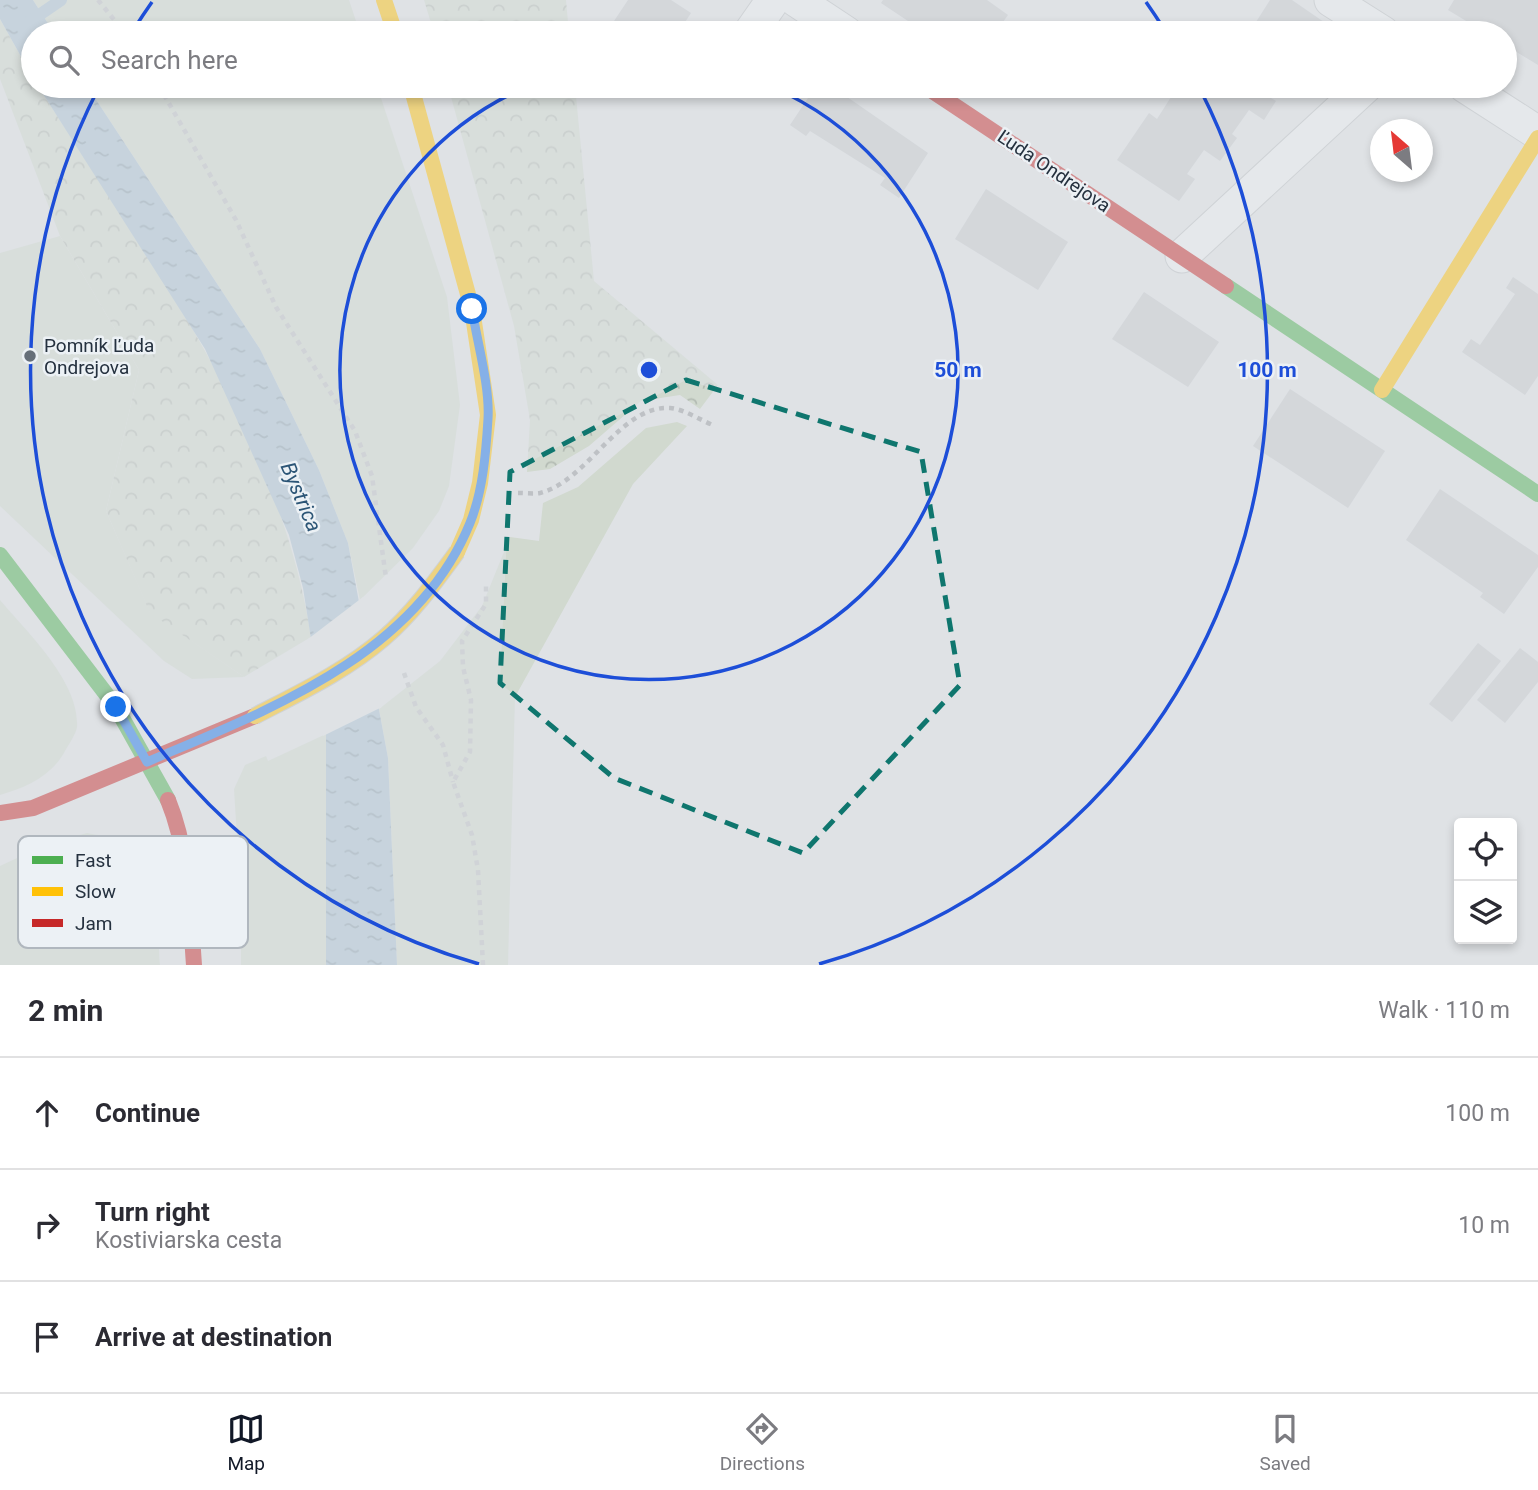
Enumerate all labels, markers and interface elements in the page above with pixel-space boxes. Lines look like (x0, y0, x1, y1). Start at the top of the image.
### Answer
search box (21, 21, 1517, 98)
icon: search (45, 41, 83, 79)
text: Search here (101, 45, 238, 75)
north arrow (1370, 119, 1433, 182)
street label: Ľuda Ondrejova (993, 125, 1115, 217)
route start (456, 293, 487, 324)
place label: Pomník Ľuda Ondrejova (44, 334, 154, 379)
marker: Pomník Ľuda Ondrejova (22, 348, 38, 364)
centre of rings (637, 358, 661, 382)
text: 50 m (934, 358, 982, 382)
text: 100 m (1237, 358, 1297, 382)
water label: Bystrica (276, 459, 326, 535)
route end (100, 691, 131, 722)
map controls (1454, 818, 1517, 944)
button: locate (1454, 818, 1517, 881)
legend (18, 836, 248, 948)
text: Fast (75, 849, 112, 872)
text: Slow (75, 880, 116, 903)
button: layers (1454, 881, 1517, 944)
text: Jam (75, 912, 112, 935)
text: 2 min (28, 993, 103, 1028)
text: Walk · 110 m (1378, 997, 1510, 1024)
icon: ahead (28, 1094, 66, 1132)
text: Continue (95, 1098, 200, 1128)
text: 100 m (1445, 1100, 1510, 1127)
text: Turn right (95, 1197, 210, 1227)
icon: right (28, 1206, 66, 1244)
text: 10 m (1458, 1212, 1510, 1239)
text: Kostiviarska cesta (95, 1227, 282, 1254)
icon: arrive (28, 1318, 66, 1356)
text: Arrive at destination (95, 1322, 332, 1352)
tab: Map (227, 1410, 265, 1475)
tab: Directions (720, 1410, 805, 1475)
tab: Saved (1259, 1410, 1311, 1475)

